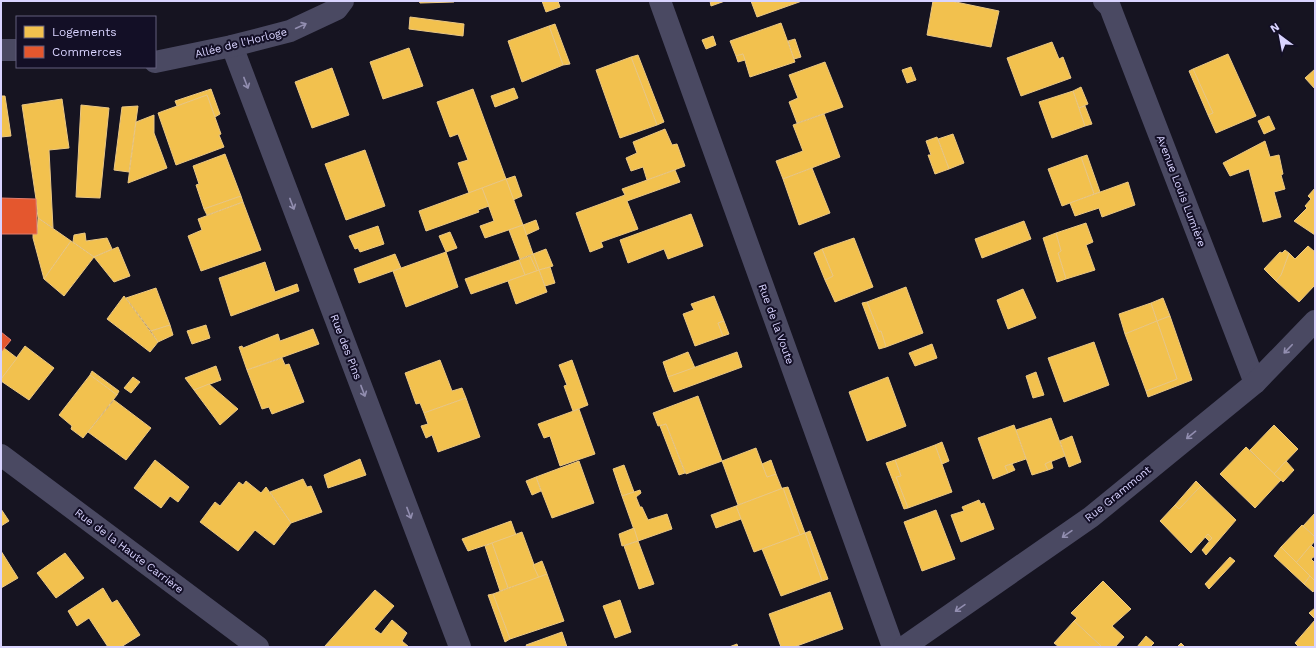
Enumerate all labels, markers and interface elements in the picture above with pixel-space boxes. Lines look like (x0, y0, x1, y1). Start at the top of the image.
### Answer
legend (16, 16, 156, 68)
north arrow (1260, 16, 1300, 56)
text: N (1268, 20, 1282, 36)
one-way arrow (295, 22, 307, 29)
text: Logements (52, 25, 117, 39)
street label: Allée de l'Horloge (194, 25, 288, 61)
text: Commerces (52, 45, 122, 59)
one-way arrow (242, 76, 250, 88)
street label: Avenue Louis Lumière (1154, 133, 1208, 249)
one-way arrow (288, 198, 296, 210)
street label: Rue de la Voute (755, 282, 797, 366)
street label: Rue des Pins (328, 312, 365, 382)
one-way arrow (1283, 344, 1293, 354)
one-way arrow (359, 385, 367, 397)
one-way arrow (1185, 431, 1196, 440)
street label: Rue Grammont (1082, 463, 1154, 525)
street label: Rue de la Haute Carrière (72, 506, 186, 596)
one-way arrow (406, 506, 414, 518)
one-way arrow (1062, 530, 1073, 538)
one-way arrow (955, 604, 966, 612)

